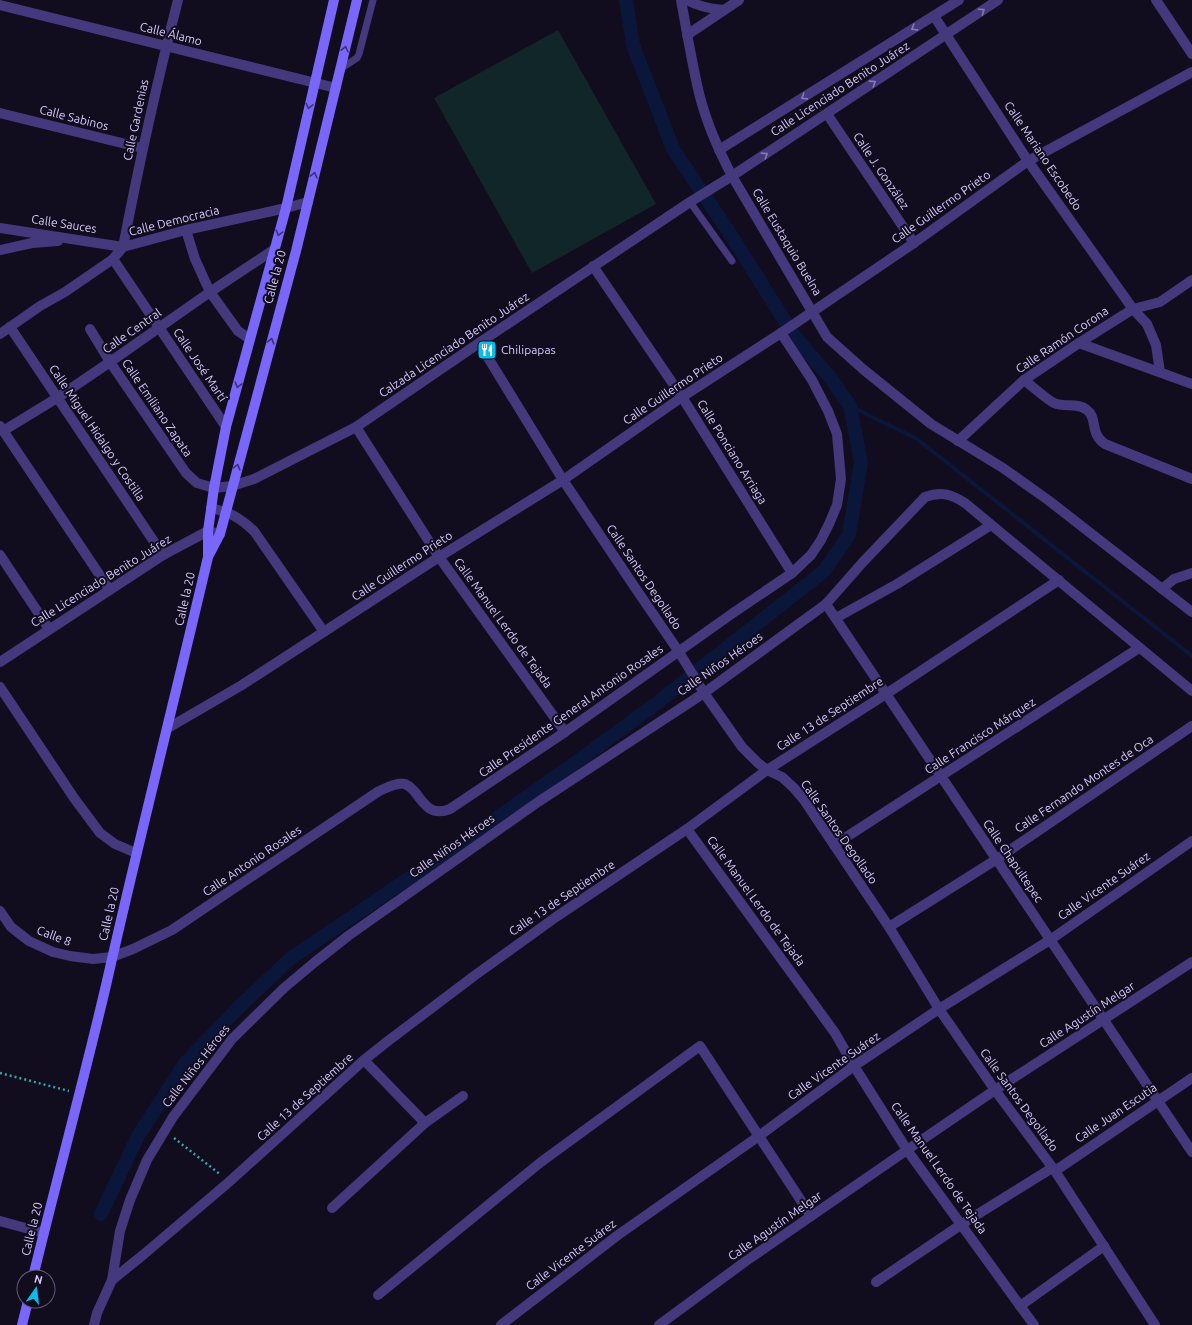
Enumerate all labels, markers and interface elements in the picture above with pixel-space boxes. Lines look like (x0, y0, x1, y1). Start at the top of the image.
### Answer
one-way arrow (977, 9, 984, 16)
street label: Calle Álamo (139, 20, 204, 48)
one-way arrow (911, 24, 918, 31)
street label: Calle Licenciado Benito Juárez (768, 39, 912, 138)
one-way arrow (341, 45, 349, 52)
street label: Calle Gardenias (121, 78, 150, 162)
one-way arrow (869, 81, 876, 88)
one-way arrow (801, 93, 808, 100)
street label: Calle Mariano Escobedo (1002, 99, 1085, 213)
street label: Calle Sabinos (38, 103, 110, 132)
one-way arrow (306, 103, 314, 109)
street label: Calle J. González (851, 130, 912, 212)
one-way arrow (761, 152, 768, 160)
street label: Calle Guillermo Prieto (889, 168, 993, 246)
one-way arrow (310, 172, 318, 178)
street label: Calle Eustaquio Buelna (750, 186, 825, 298)
street label: Calle Democracia (127, 203, 220, 238)
street label: Calle Sauces (31, 212, 98, 235)
one-way arrow (275, 229, 284, 236)
street label: Calle la 20 (261, 248, 288, 305)
street label: Calzada Licenciado Benito Juárez (376, 289, 531, 400)
street label: Calle Ramón Corona (1013, 304, 1110, 375)
street label: Calle Central (100, 306, 164, 356)
street label: Calle José Martí (171, 326, 230, 405)
one-way arrow (266, 338, 275, 345)
restaurant icon: Chilipapas (476, 339, 498, 361)
place label: Chilipapas (501, 343, 556, 356)
street label: Calle Guillermo Prieto (620, 350, 725, 427)
street label: Calle Emiliano Zapata (120, 356, 195, 459)
street label: Calle Miguel Hidalgo y Costilla (47, 362, 148, 503)
one-way arrow (234, 381, 243, 388)
street label: Calle Ponciano Arriaga (695, 397, 770, 506)
one-way arrow (232, 464, 241, 471)
street label: Calle Santos Degollado (604, 522, 684, 632)
street label: Calle Guillermo Prieto (349, 528, 455, 603)
street label: Calle Licenciado Benito Juárez (28, 532, 174, 629)
street label: Calle Manuel Lerdo de Tejada (452, 555, 555, 690)
street label: Calle la 20 (172, 570, 197, 627)
street label: Calle Niños Héroes (675, 629, 765, 698)
street label: Calle Presidente General Antonio Rosales (476, 642, 665, 779)
street label: Calle 13 de Septiembre (774, 674, 886, 753)
street label: Calle Francisco Márquez (922, 695, 1038, 776)
street label: Calle Fernando Montes de Oca (1012, 732, 1155, 835)
street label: Calle Santos Degollado (799, 777, 880, 886)
street label: Calle Niños Héroes (407, 811, 497, 880)
street label: Calle Chapultepec (981, 817, 1046, 905)
street label: Calle Antonio Rosales (200, 823, 303, 898)
street label: Calle Manuel Lerdo de Tejada (705, 833, 808, 968)
street label: Calle Vicente Suárez (1055, 849, 1153, 922)
street label: Calle 13 de Septiembre (506, 857, 617, 938)
street label: Calle la 20 (96, 885, 121, 942)
street label: Calle 8 (35, 923, 74, 948)
street label: Calle Agustín Melgar (1037, 979, 1137, 1050)
street label: Calle Niños Héroes (159, 1022, 232, 1109)
street label: Calle Vicente Suárez (785, 1029, 883, 1102)
street label: Calle Santos Degollado (978, 1046, 1061, 1154)
street label: Calle 13 de Septiembre (254, 1050, 355, 1143)
street label: Calle Juan Escutia (1072, 1080, 1159, 1145)
street label: Calle Manuel Lerdo de Tejada (889, 1099, 990, 1236)
street label: Calle Agustín Melgar (726, 1188, 824, 1263)
street label: Calle la 20 (19, 1200, 45, 1257)
street label: Calle Vicente Suárez (523, 1216, 619, 1293)
north arrow (16, 1269, 56, 1309)
text: N (33, 1272, 44, 1286)

